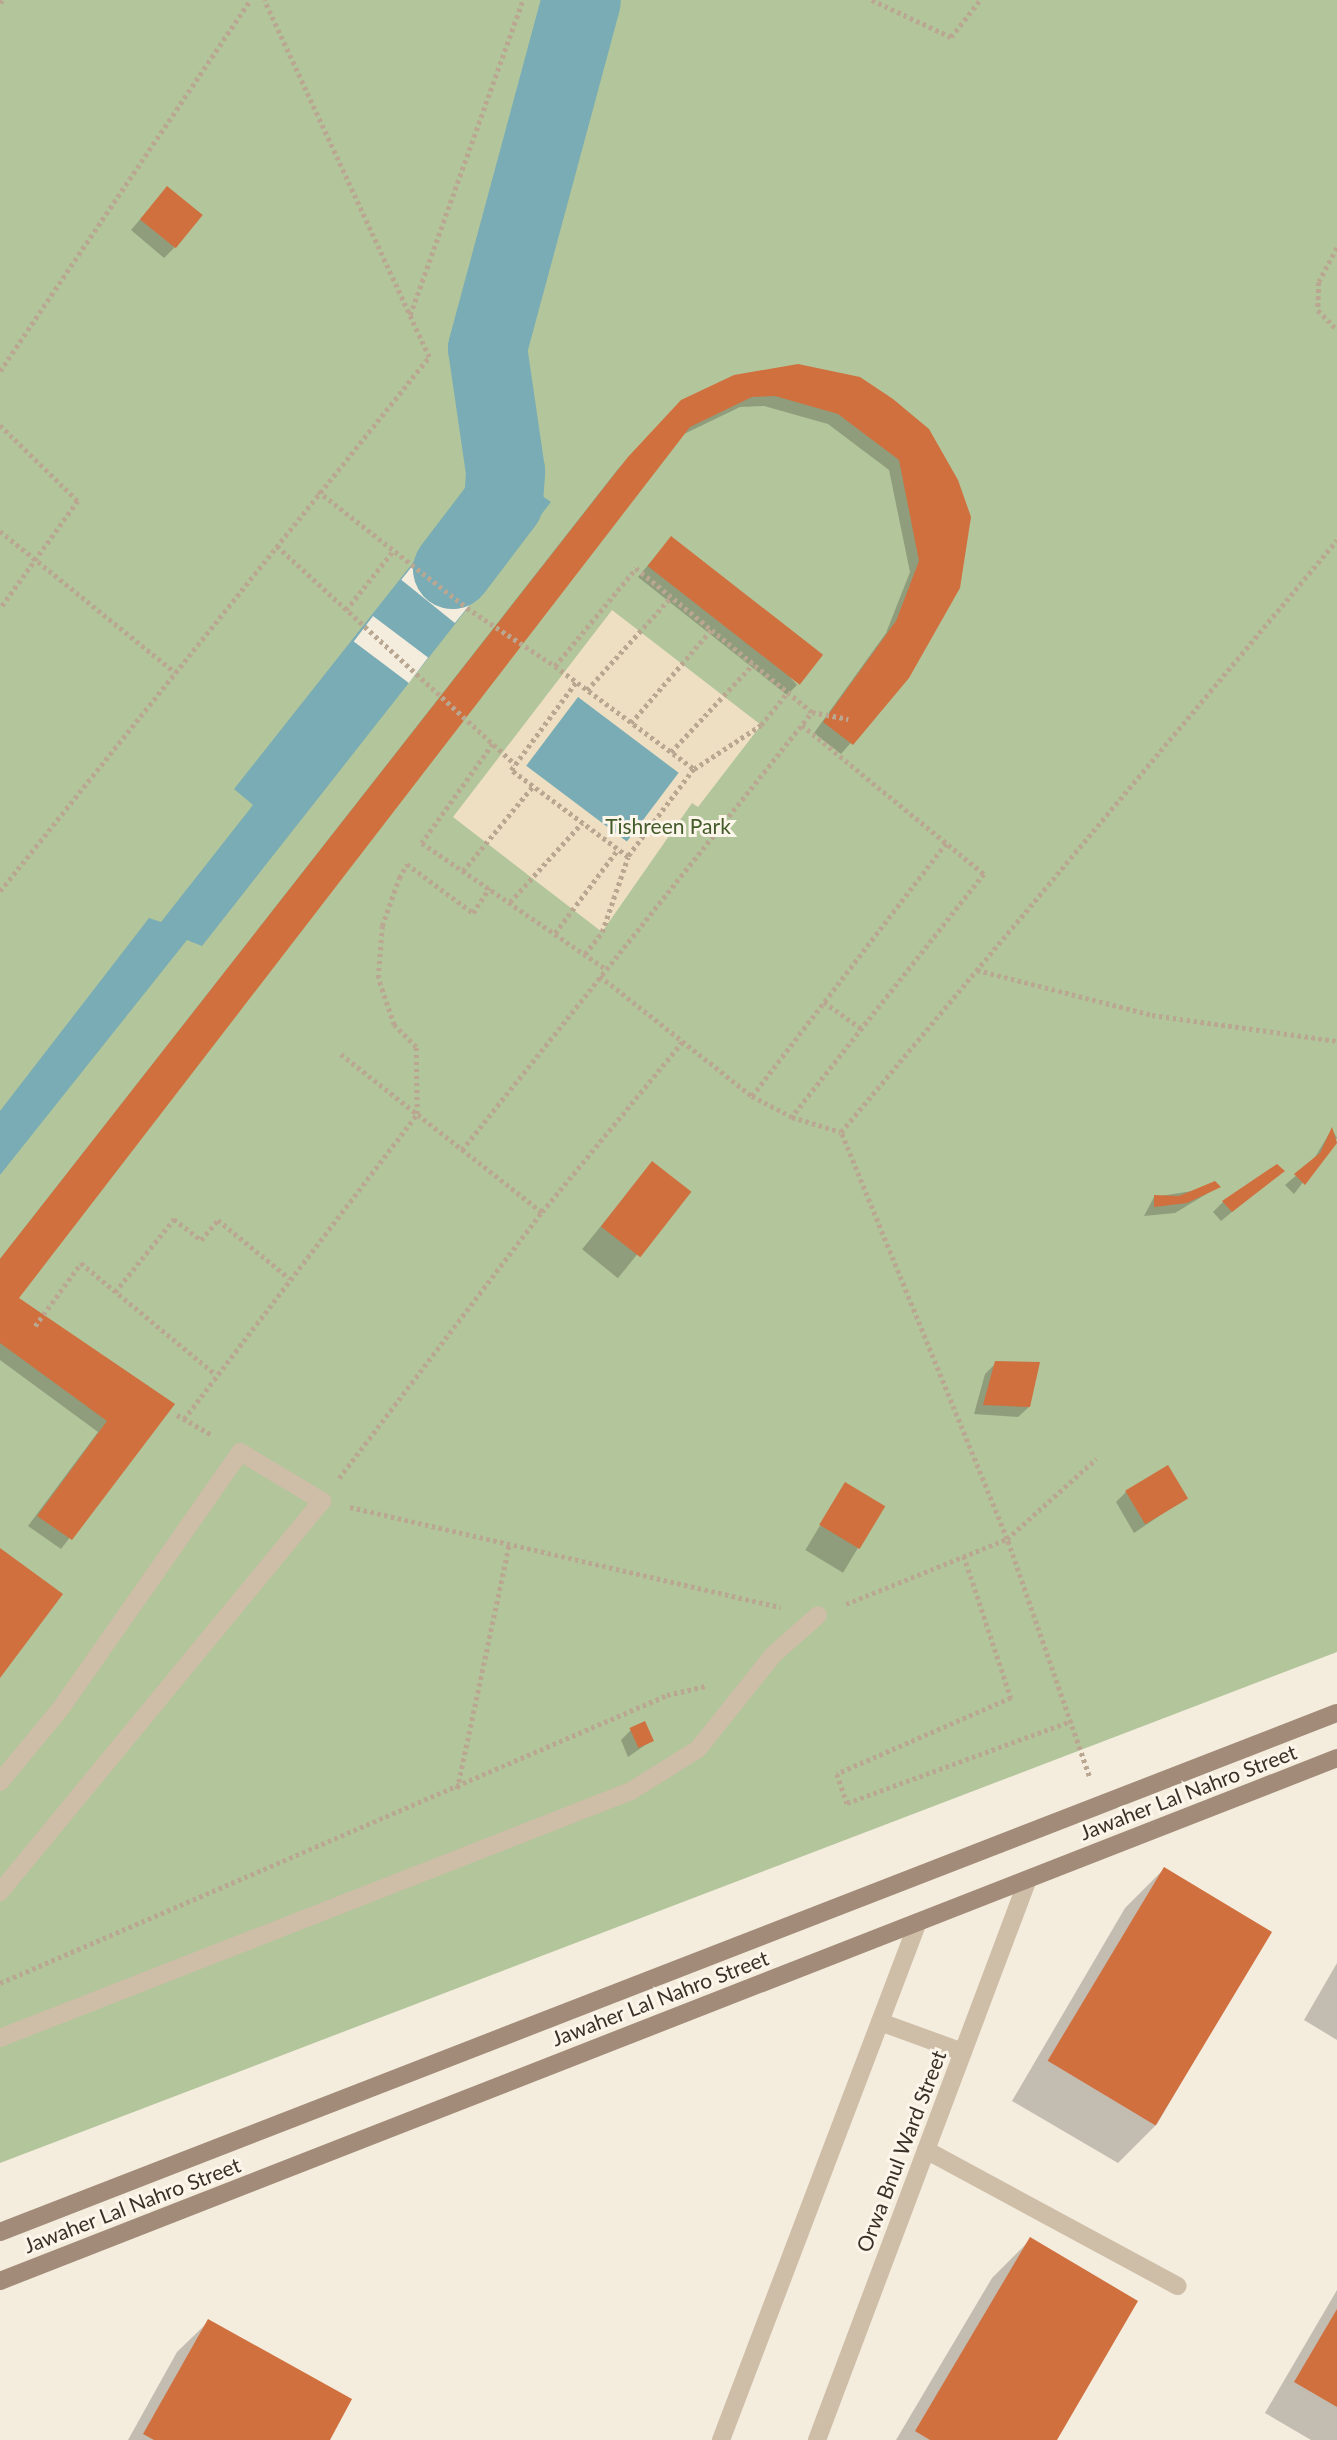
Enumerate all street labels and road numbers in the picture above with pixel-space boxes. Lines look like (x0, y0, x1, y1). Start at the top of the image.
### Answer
street label: Jawaher Lal Nahro Street (1076, 1739, 1300, 1845)
street label: Jawaher Lal Nahro Street (548, 1945, 772, 2051)
street label: Orwa Bnul Ward Street (851, 2047, 951, 2255)
street label: Jawaher Lal Nahro Street (20, 2152, 244, 2258)

